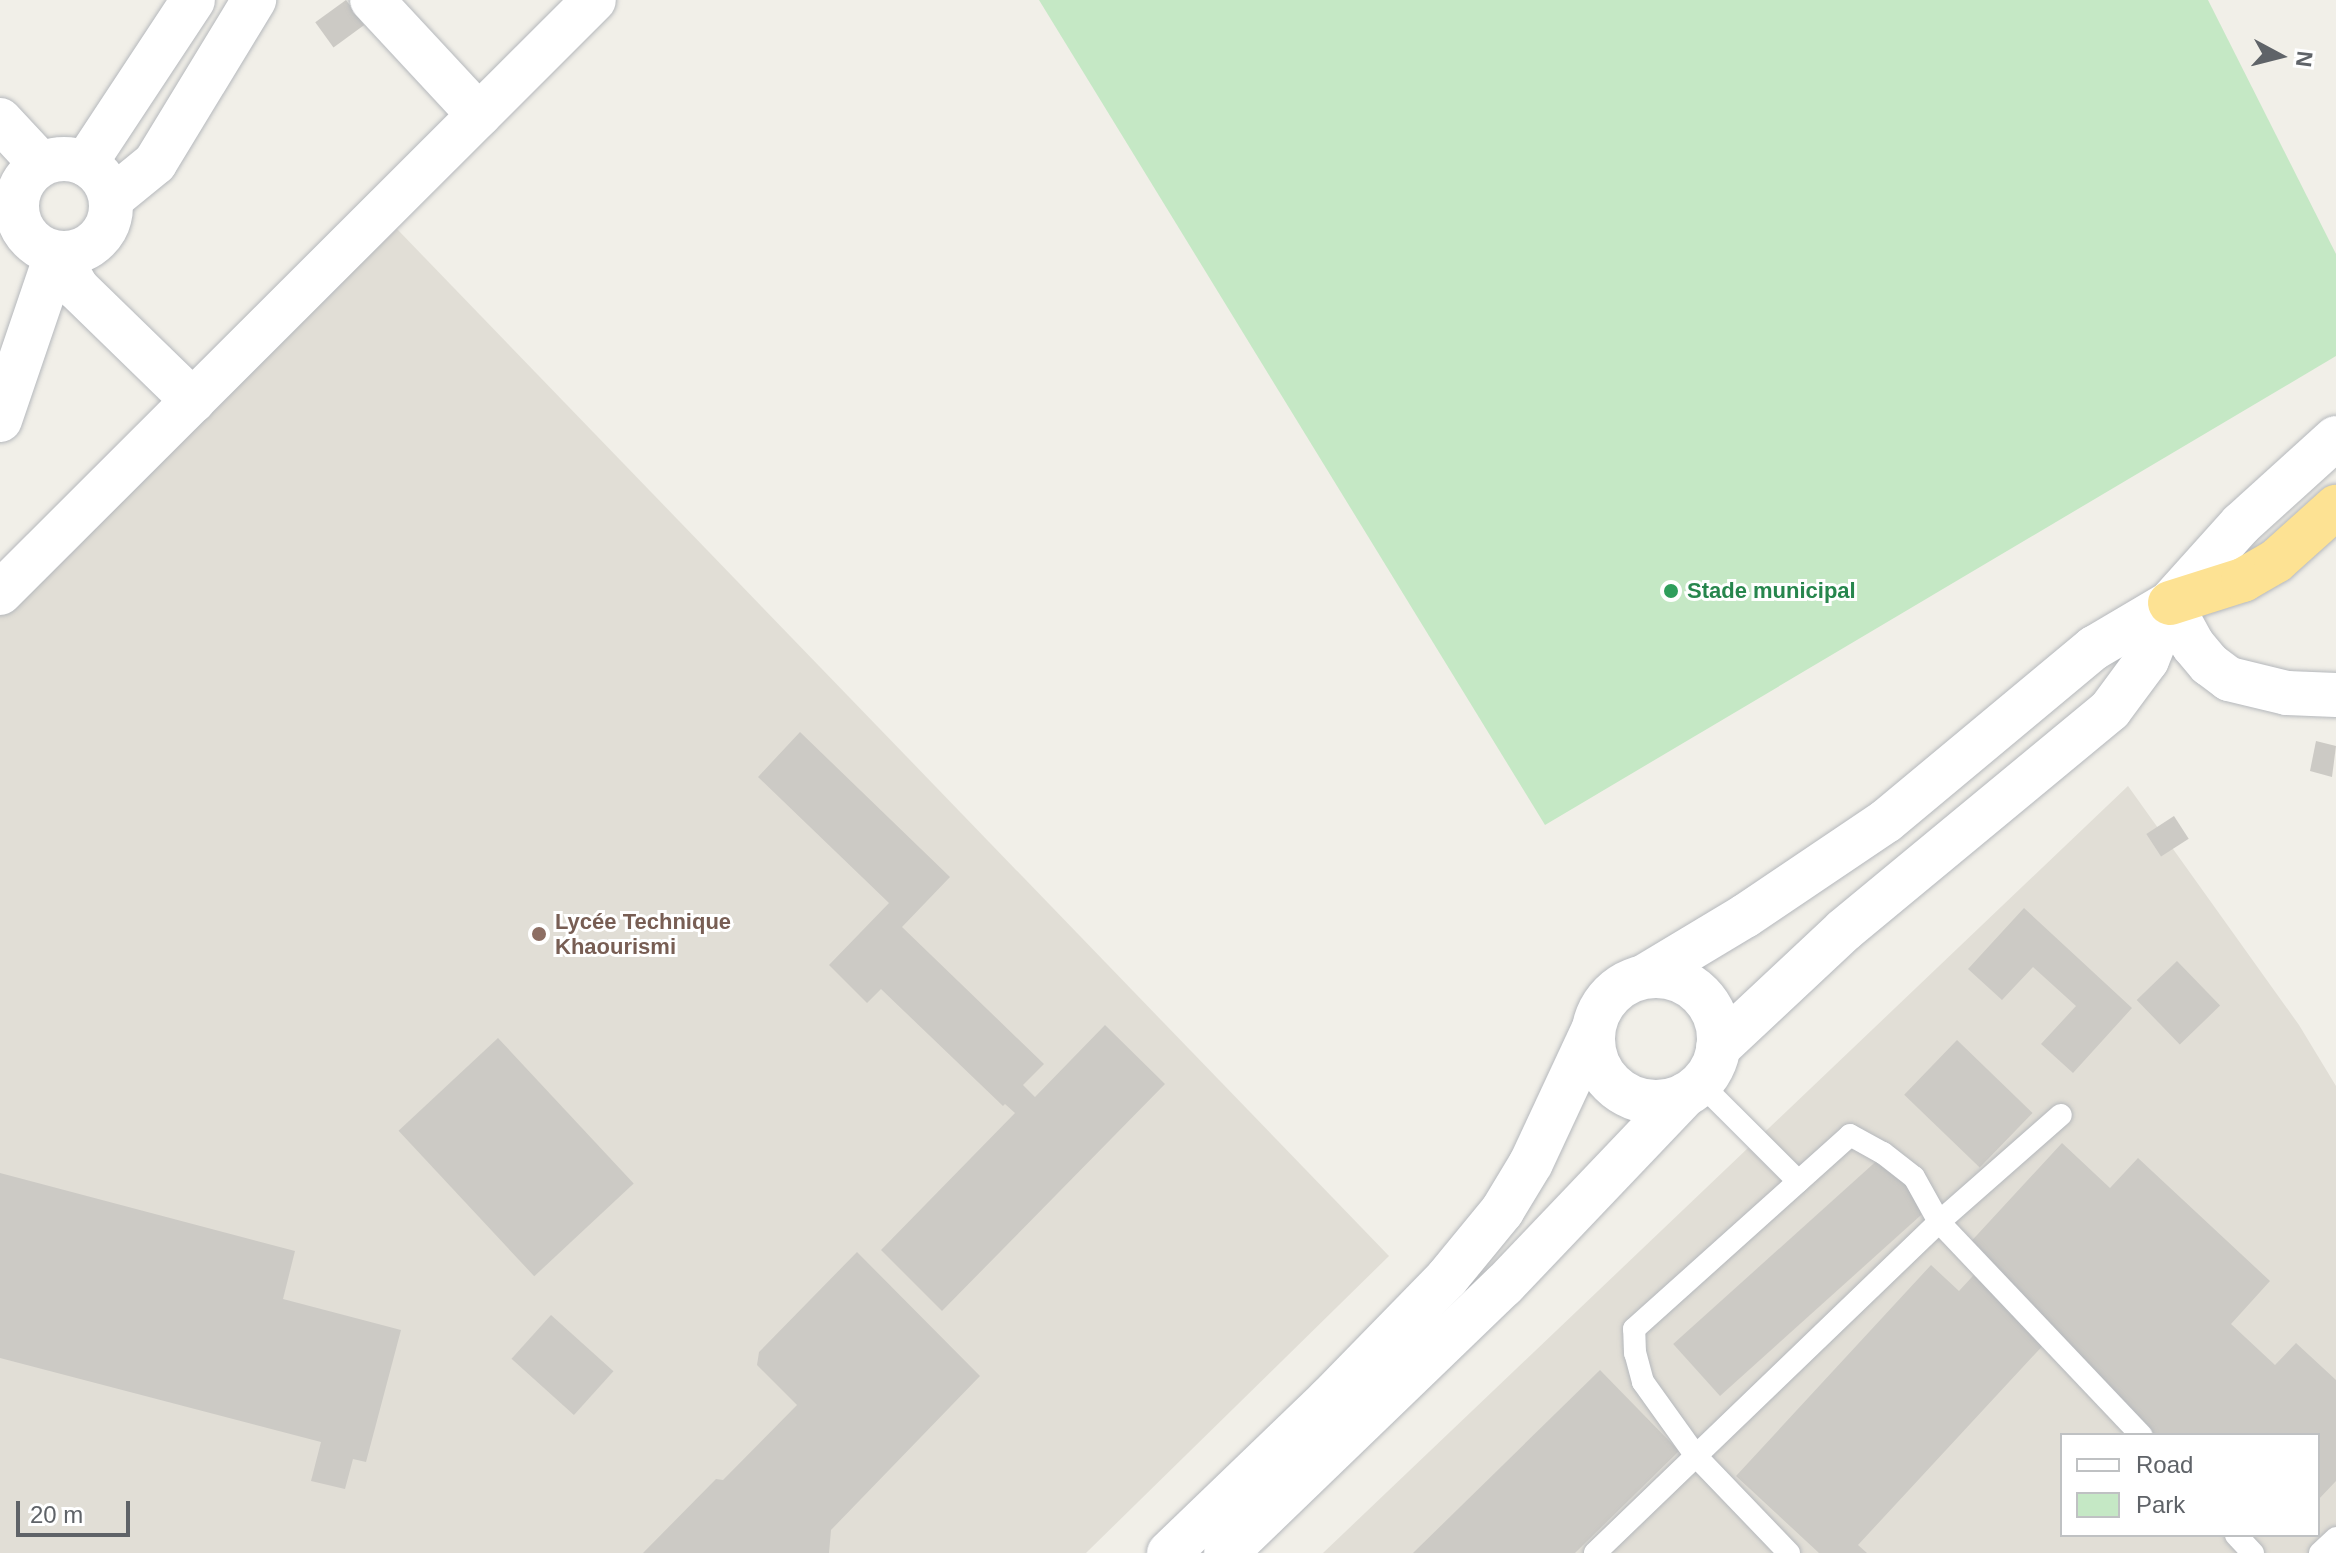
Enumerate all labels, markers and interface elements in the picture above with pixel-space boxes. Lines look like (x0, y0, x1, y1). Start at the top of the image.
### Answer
north arrow (2240, 16, 2320, 96)
text: N (2291, 50, 2318, 68)
place label: Stade municipal (1687, 578, 1856, 604)
marker: Stade municipal (1662, 582, 1680, 600)
place label: Lycée Technique Khaourismi (555, 908, 731, 960)
marker: Lycée Technique Khaourismi (530, 925, 548, 943)
legend (2060, 1433, 2320, 1537)
text: Road (2136, 1451, 2193, 1478)
scale bar (20, 1485, 134, 1535)
text: Park (2136, 1491, 2185, 1518)
text: 20 m (30, 1501, 83, 1528)

